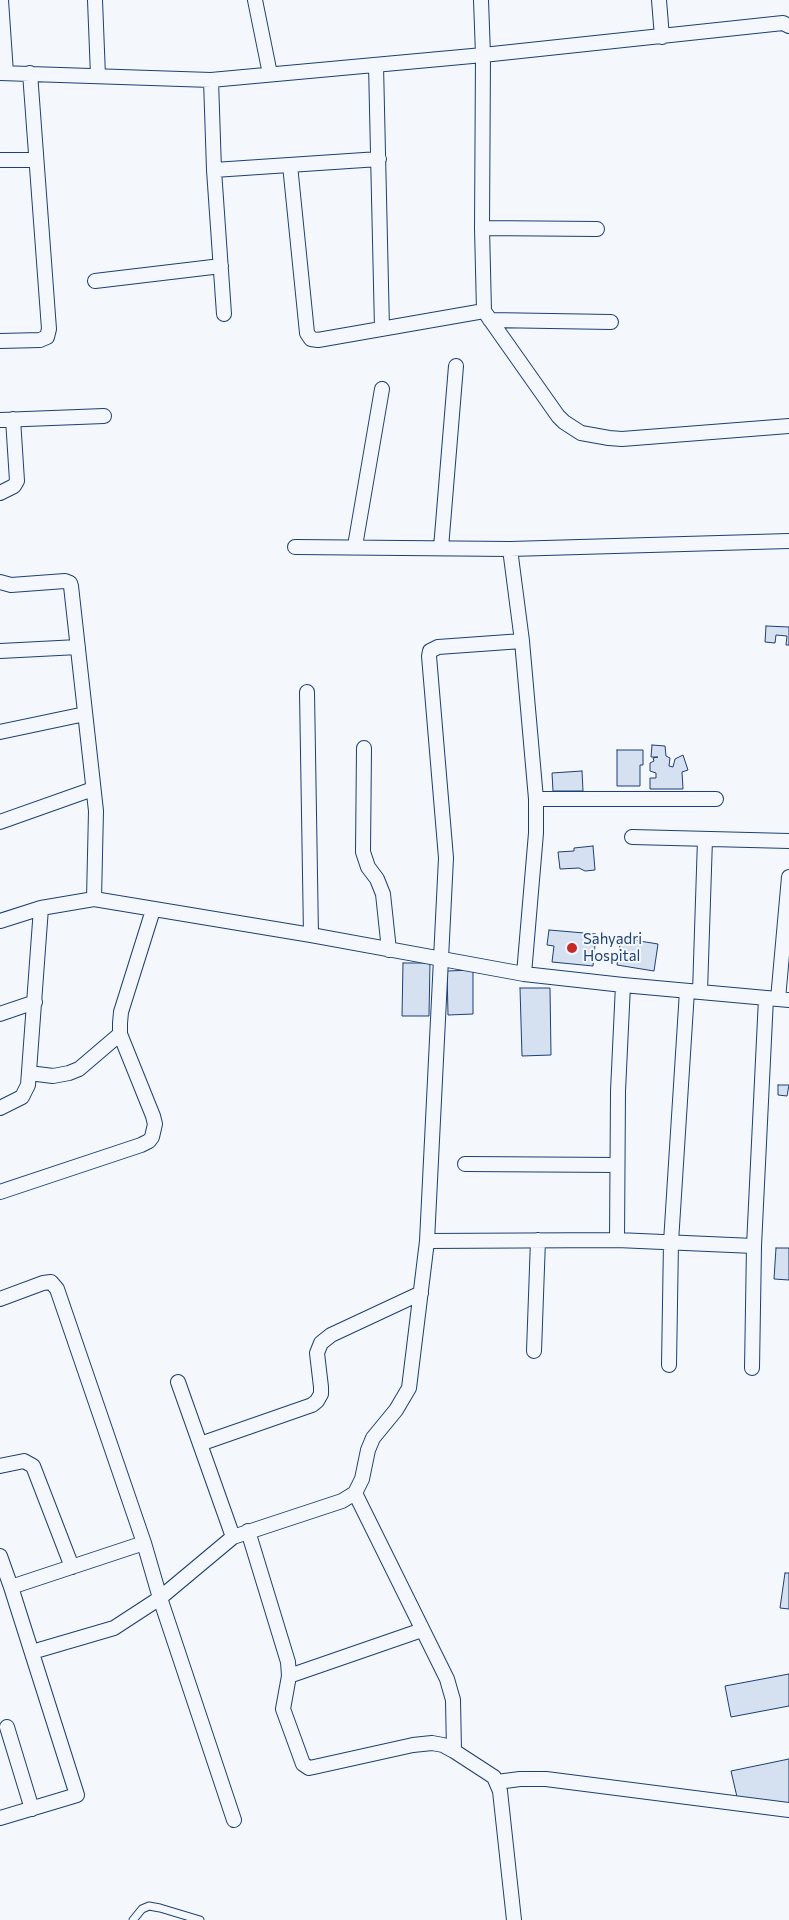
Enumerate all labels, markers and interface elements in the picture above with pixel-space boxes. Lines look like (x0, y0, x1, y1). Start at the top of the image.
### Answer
place label: Sahyadri Hospital (583, 930, 642, 965)
marker: Sahyadri Hospital (565, 941, 579, 955)

